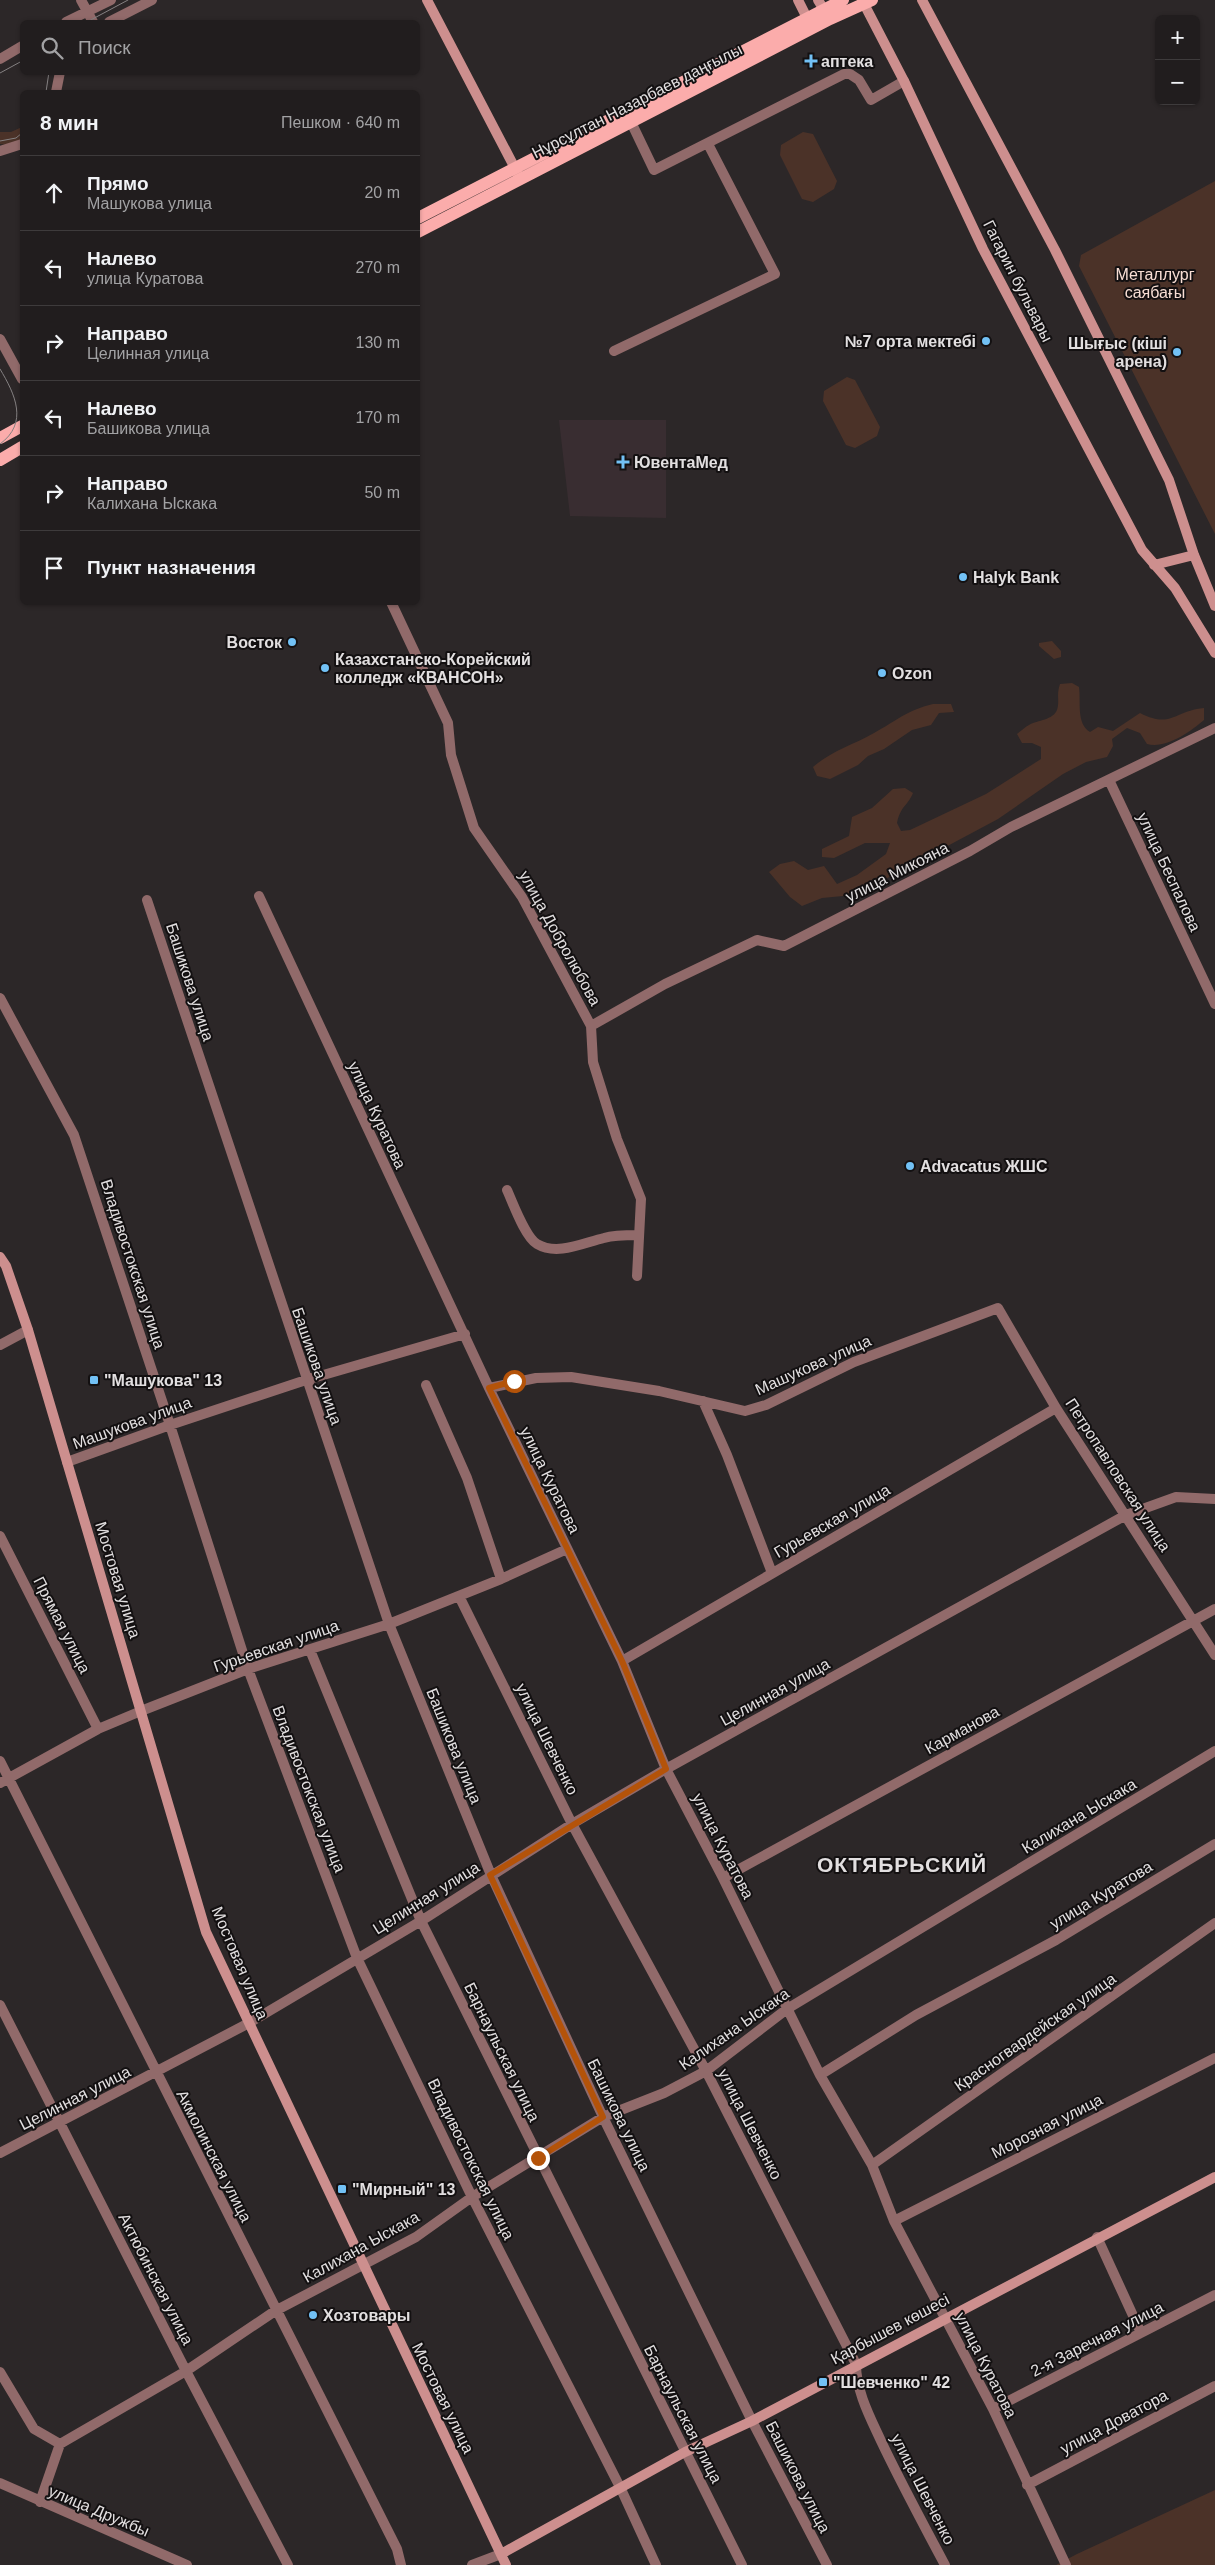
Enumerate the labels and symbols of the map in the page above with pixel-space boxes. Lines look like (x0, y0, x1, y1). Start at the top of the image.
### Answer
street label: Нұрсұлтан Назарбаев даңғылы (529, 40, 745, 162)
place label: аптека (821, 53, 873, 70)
marker: аптека (805, 55, 817, 67)
street label: Гагарин бульвары (980, 217, 1056, 345)
park label: Металлург саябағы (1115, 266, 1195, 301)
place label: №7 орта мектебі (845, 333, 976, 350)
marker: №7 орта мектебі (980, 335, 992, 347)
place label: Шығыс (кіші арена) (1068, 335, 1167, 370)
marker: Шығыс (кіші арена) (1171, 346, 1183, 358)
place label: ЮвентаМед (634, 454, 728, 471)
marker: ЮвентаМед (616, 455, 630, 469)
place label: Halyk Bank (973, 569, 1059, 586)
marker: Halyk Bank (957, 571, 969, 583)
place label: Восток (227, 634, 283, 651)
marker: Восток (286, 636, 298, 648)
place label: Казахстанско-Корейский колледж «КВАНСОН» (335, 651, 531, 686)
marker: Казахстанско-Корейский колледж «КВАНСОН» (319, 662, 331, 674)
place label: Ozon (892, 665, 932, 682)
marker: Ozon (876, 667, 888, 679)
street label: улица Беспалова (1134, 810, 1204, 934)
street label: улица Микояна (843, 839, 951, 905)
street label: улица Добролюбова (516, 868, 604, 1008)
street label: Башикова улица (163, 921, 217, 1043)
street label: улица Куратова (345, 1059, 409, 1171)
place label: Advacatus ЖШС (920, 1158, 1048, 1175)
marker: Advacatus ЖШС (904, 1160, 916, 1172)
street label: Владивостокская улица (98, 1177, 168, 1351)
street label: Башикова улица (289, 1305, 345, 1427)
street label: Машукова улица (752, 1332, 874, 1398)
route start (503, 1370, 526, 1393)
place label: "Машукова" 13 (104, 1372, 222, 1389)
marker: "Машукова" 13 (88, 1374, 100, 1386)
street label: Машукова улица (70, 1394, 194, 1452)
street label: Петропавловская улица (1062, 1395, 1174, 1555)
street label: улица Куратова (517, 1424, 583, 1536)
street label: Гурьевская улица (771, 1481, 893, 1561)
street label: Мостовая улица (92, 1520, 144, 1640)
street label: Прямая улица (30, 1574, 94, 1676)
street label: Гурьевская улица (211, 1617, 341, 1675)
street label: Целинная улица (717, 1655, 833, 1729)
street label: улица Шевченко (513, 1680, 581, 1798)
street label: Башикова улица (423, 1686, 485, 1806)
street label: Владивостокская улица (269, 1703, 349, 1875)
street label: Карманова (922, 1703, 1002, 1757)
street label: Калихана Ыскака (1019, 1775, 1139, 1857)
street label: улица Куратова (689, 1790, 757, 1902)
district label: ОКТЯБРЬСКИЙ (817, 1853, 987, 1876)
street label: Целинная улица (370, 1858, 482, 1938)
street label: улица Куратова (1047, 1858, 1155, 1932)
street label: Мостовая улица (209, 1904, 271, 2022)
street label: Красногвардейская улица (951, 1970, 1119, 2094)
street label: Барнаульская улица (461, 1980, 543, 2124)
street label: Калихана Ыскака (676, 1985, 792, 2073)
street label: Башикова улица (584, 2056, 654, 2174)
street label: Целинная улица (17, 2063, 133, 2133)
street label: улица Шевченко (715, 2066, 785, 2182)
street label: Владивостокская улица (425, 2076, 517, 2242)
street label: Акмолинская улица (173, 2087, 255, 2225)
street label: Морозная улица (989, 2091, 1105, 2161)
route end (527, 2147, 550, 2170)
place label: "Мирный" 13 (352, 2181, 456, 2198)
marker: "Мирный" 13 (336, 2183, 348, 2195)
street label: Калихана Ыскака (300, 2208, 422, 2286)
street label: Актюбинская улица (115, 2210, 197, 2348)
street label: Қарбышев көшесі (828, 2291, 952, 2367)
street label: 2-я Заречная улица (1028, 2298, 1166, 2380)
place label: Хозтовары (323, 2307, 410, 2324)
marker: Хозтовары (307, 2309, 319, 2321)
street label: улица Куратова (952, 2309, 1020, 2421)
street label: Мостовая улица (409, 2340, 477, 2456)
street label: Барнаульская улица (641, 2342, 725, 2486)
place label: "Шевченко" 42 (833, 2374, 950, 2391)
marker: "Шевченко" 42 (817, 2376, 829, 2388)
street label: улица Доватора (1057, 2387, 1171, 2457)
street label: Башикова улица (763, 2418, 834, 2536)
street label: улица Шевченко (888, 2431, 958, 2547)
street label: улица Дружбы (46, 2482, 152, 2540)

